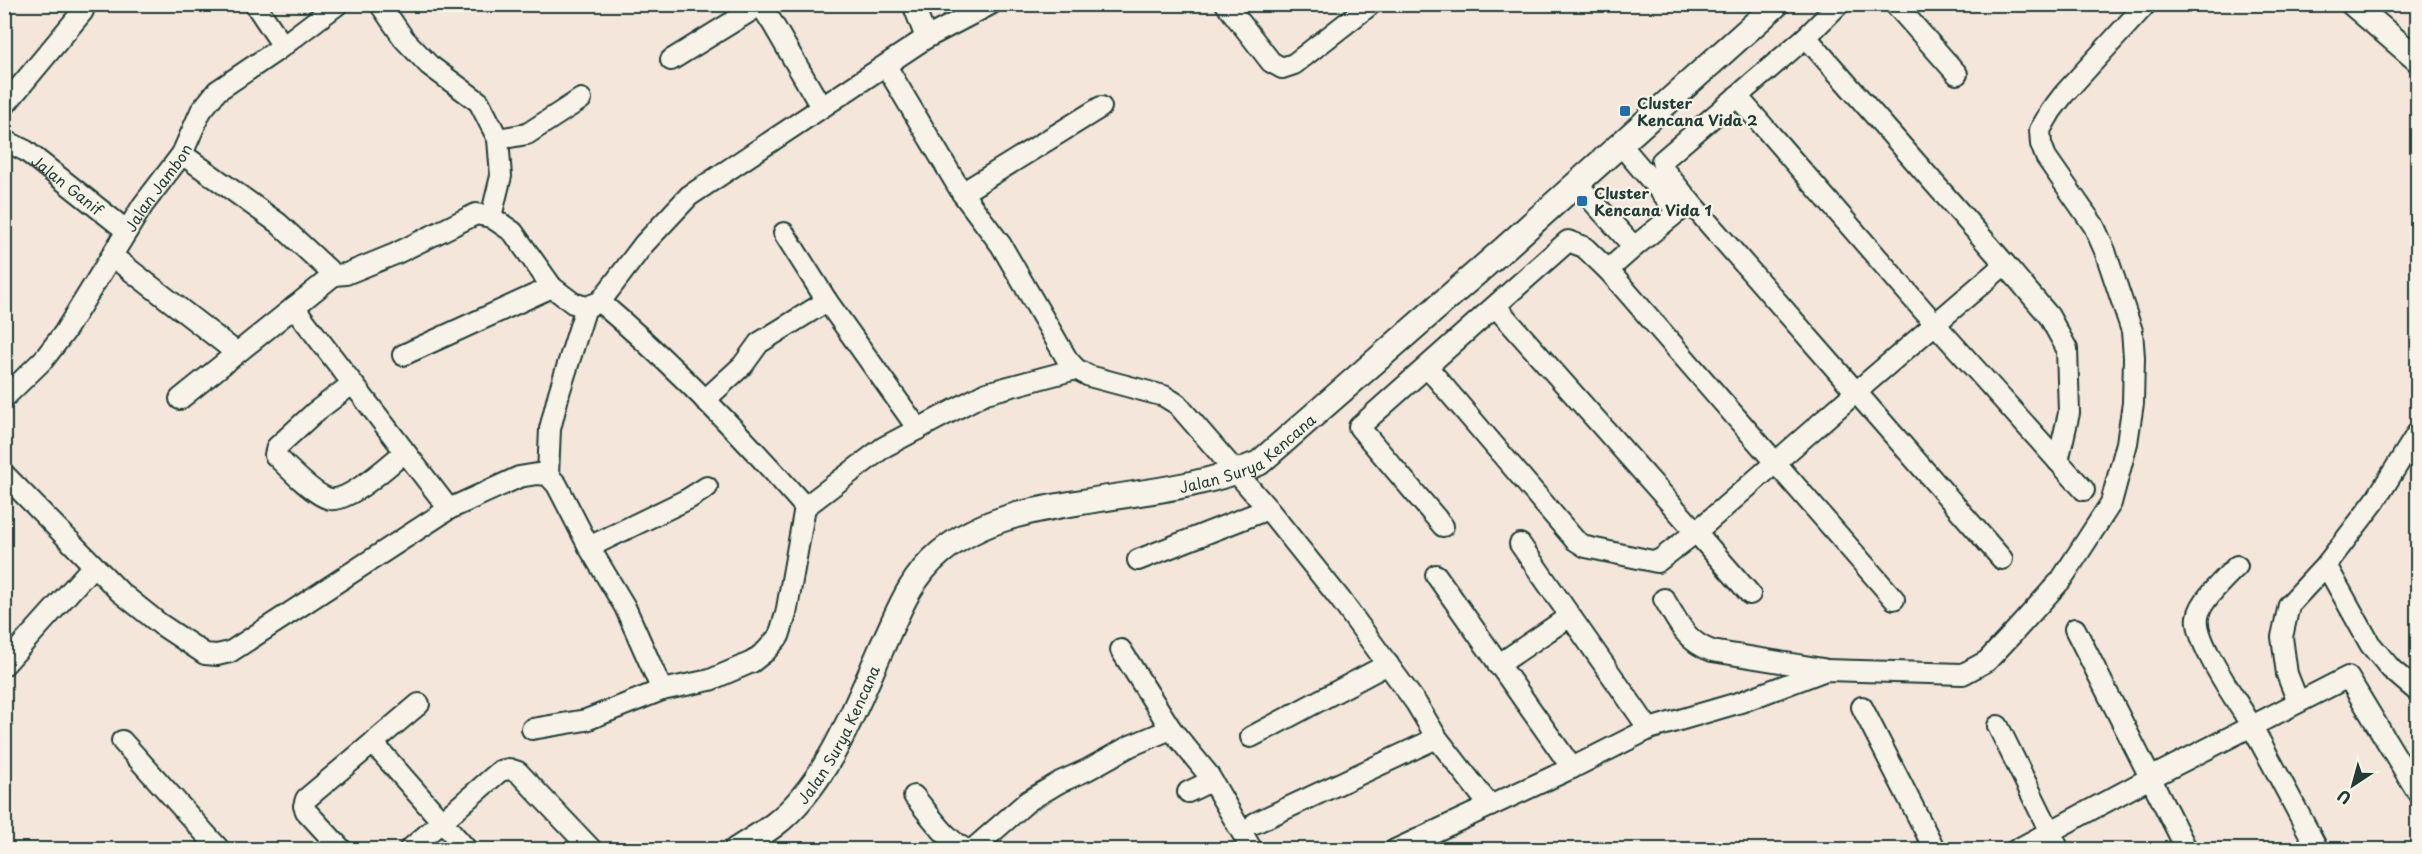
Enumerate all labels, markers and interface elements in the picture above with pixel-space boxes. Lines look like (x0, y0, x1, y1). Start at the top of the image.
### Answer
place label: Cluster Kencana Vida 2 (1637, 91, 1758, 131)
marker: Cluster Kencana Vida 2 (1618, 104, 1632, 118)
street label: Jalan Jambon (118, 140, 197, 236)
street label: Jalan Ganif (27, 149, 109, 220)
place label: Cluster Kencana Vida 1 (1594, 181, 1712, 221)
marker: Cluster Kencana Vida 1 (1575, 194, 1589, 208)
street label: Jalan Surya Kencana (1177, 407, 1321, 498)
street label: Jalan Surya Kencana (791, 661, 885, 808)
north arrow (2323, 755, 2383, 815)
text: U (2332, 785, 2356, 811)

